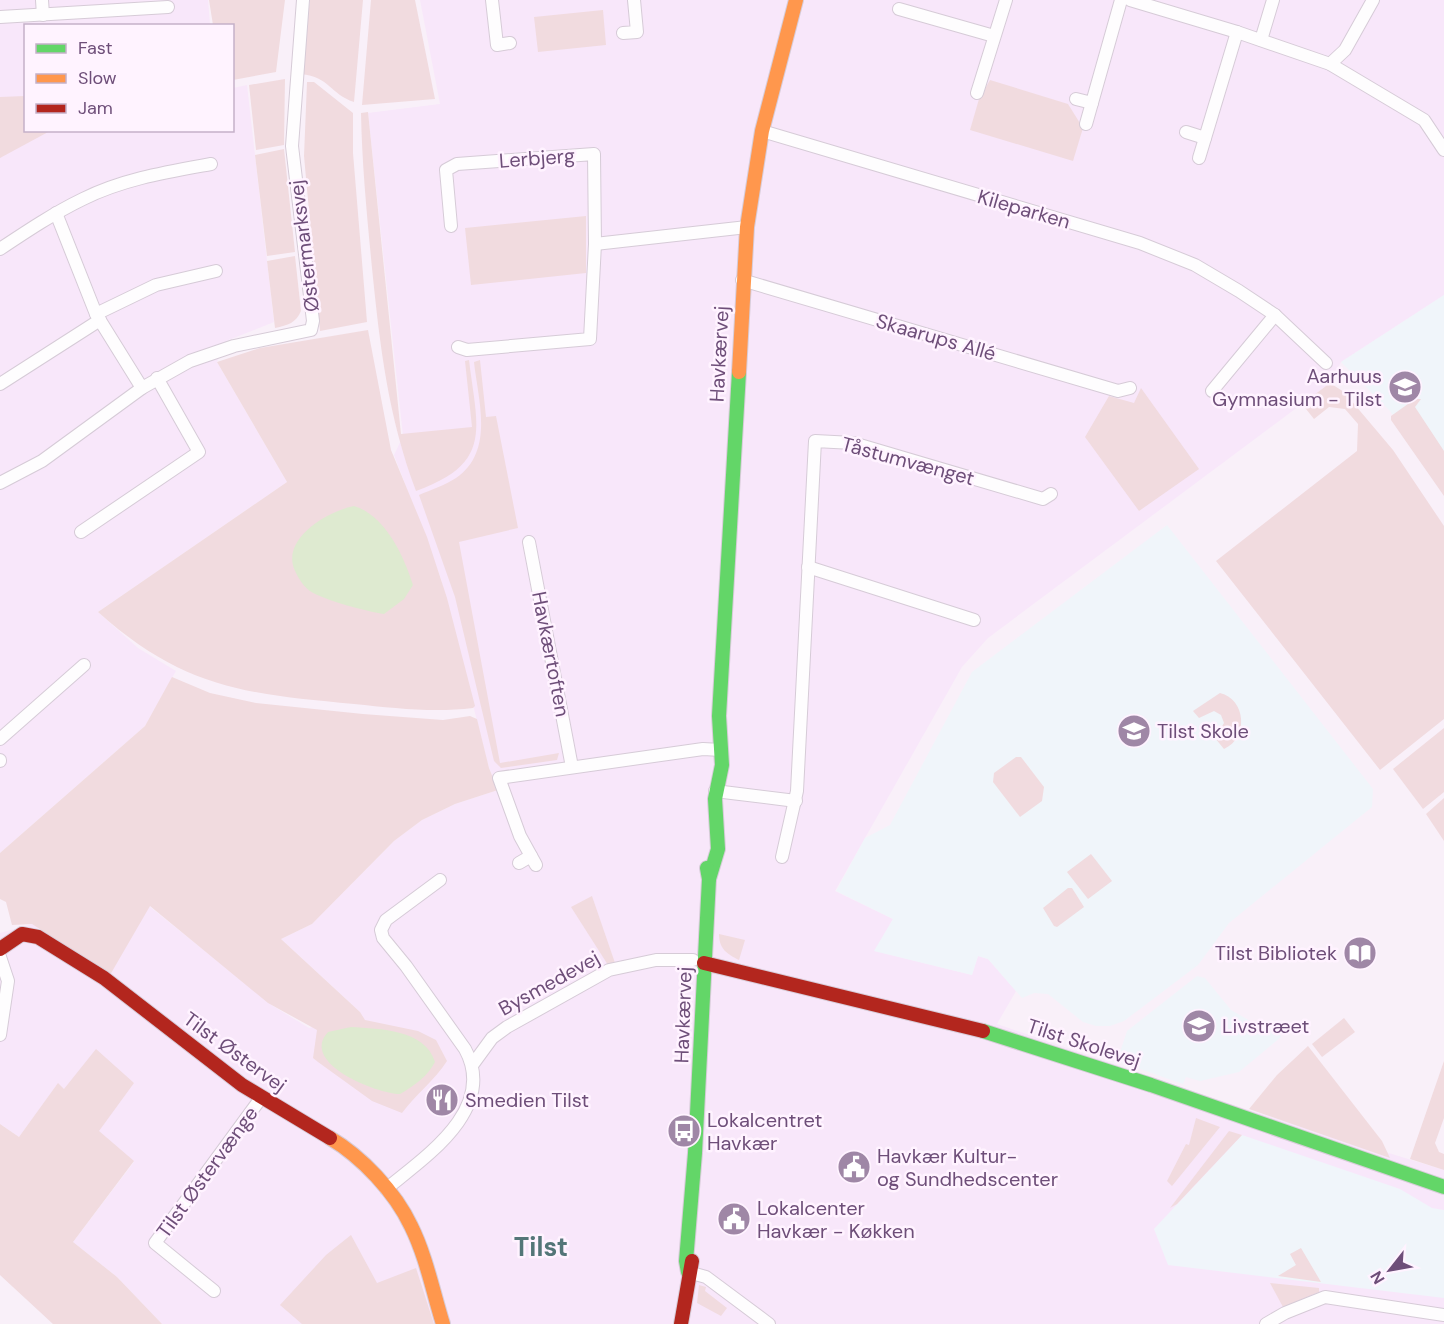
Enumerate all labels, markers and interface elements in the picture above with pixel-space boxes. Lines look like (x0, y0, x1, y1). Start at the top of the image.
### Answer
legend (24, 24, 234, 132)
text: Fast (78, 36, 113, 60)
text: Slow (78, 66, 117, 90)
text: Jam (78, 96, 113, 120)
street label: Lerbjerg (498, 142, 576, 174)
street label: Østermarksvej (283, 179, 325, 313)
street label: Kileparken (975, 183, 1073, 235)
street label: Havkærvej (703, 305, 735, 403)
street label: Skaarups Allé (873, 307, 999, 367)
place label: Aarhuus Gymnasium - Tilst (1212, 363, 1382, 412)
school or university icon: Aarhuus Gymnasium - Tilst (1387, 369, 1423, 405)
street label: Tåstumvænget (839, 431, 977, 491)
street label: Havkærtoften (526, 589, 576, 719)
school or university icon: Tilst Skole (1116, 713, 1152, 749)
place label: Tilst Skole (1157, 718, 1249, 744)
library icon: Tilst Bibliotek (1342, 935, 1378, 971)
place label: Tilst Bibliotek (1215, 940, 1337, 966)
street label: Bysmedevej (494, 945, 604, 1021)
street label: Havkærvej (668, 966, 698, 1064)
street label: Tilst Østervej (178, 1006, 292, 1098)
school or university icon: Livstræet (1181, 1008, 1217, 1044)
street label: Tilst Skolevej (1024, 1012, 1144, 1074)
place label: Livstræet (1222, 1013, 1310, 1039)
restaurant icon: Smedien Tilst (424, 1082, 460, 1118)
place label: Smedien Tilst (465, 1087, 589, 1113)
street label: Tilst Østervænge (150, 1101, 264, 1243)
place label: Lokalcentret Havkær (707, 1107, 822, 1156)
bus stop icon: Lokalcentret Havkær (666, 1113, 702, 1149)
place label: Havkær Kultur- og Sundhedscenter (877, 1143, 1058, 1192)
public building icon: Havkær Kultur- og Sundhedscenter (836, 1149, 872, 1185)
place label: Lokalcenter Havkær - Køkken (757, 1195, 915, 1244)
public building icon: Lokalcenter Havkær - Køkken (716, 1201, 752, 1237)
district label: Tilst (514, 1230, 568, 1264)
north arrow (1360, 1240, 1420, 1300)
text: N (1366, 1267, 1390, 1288)

